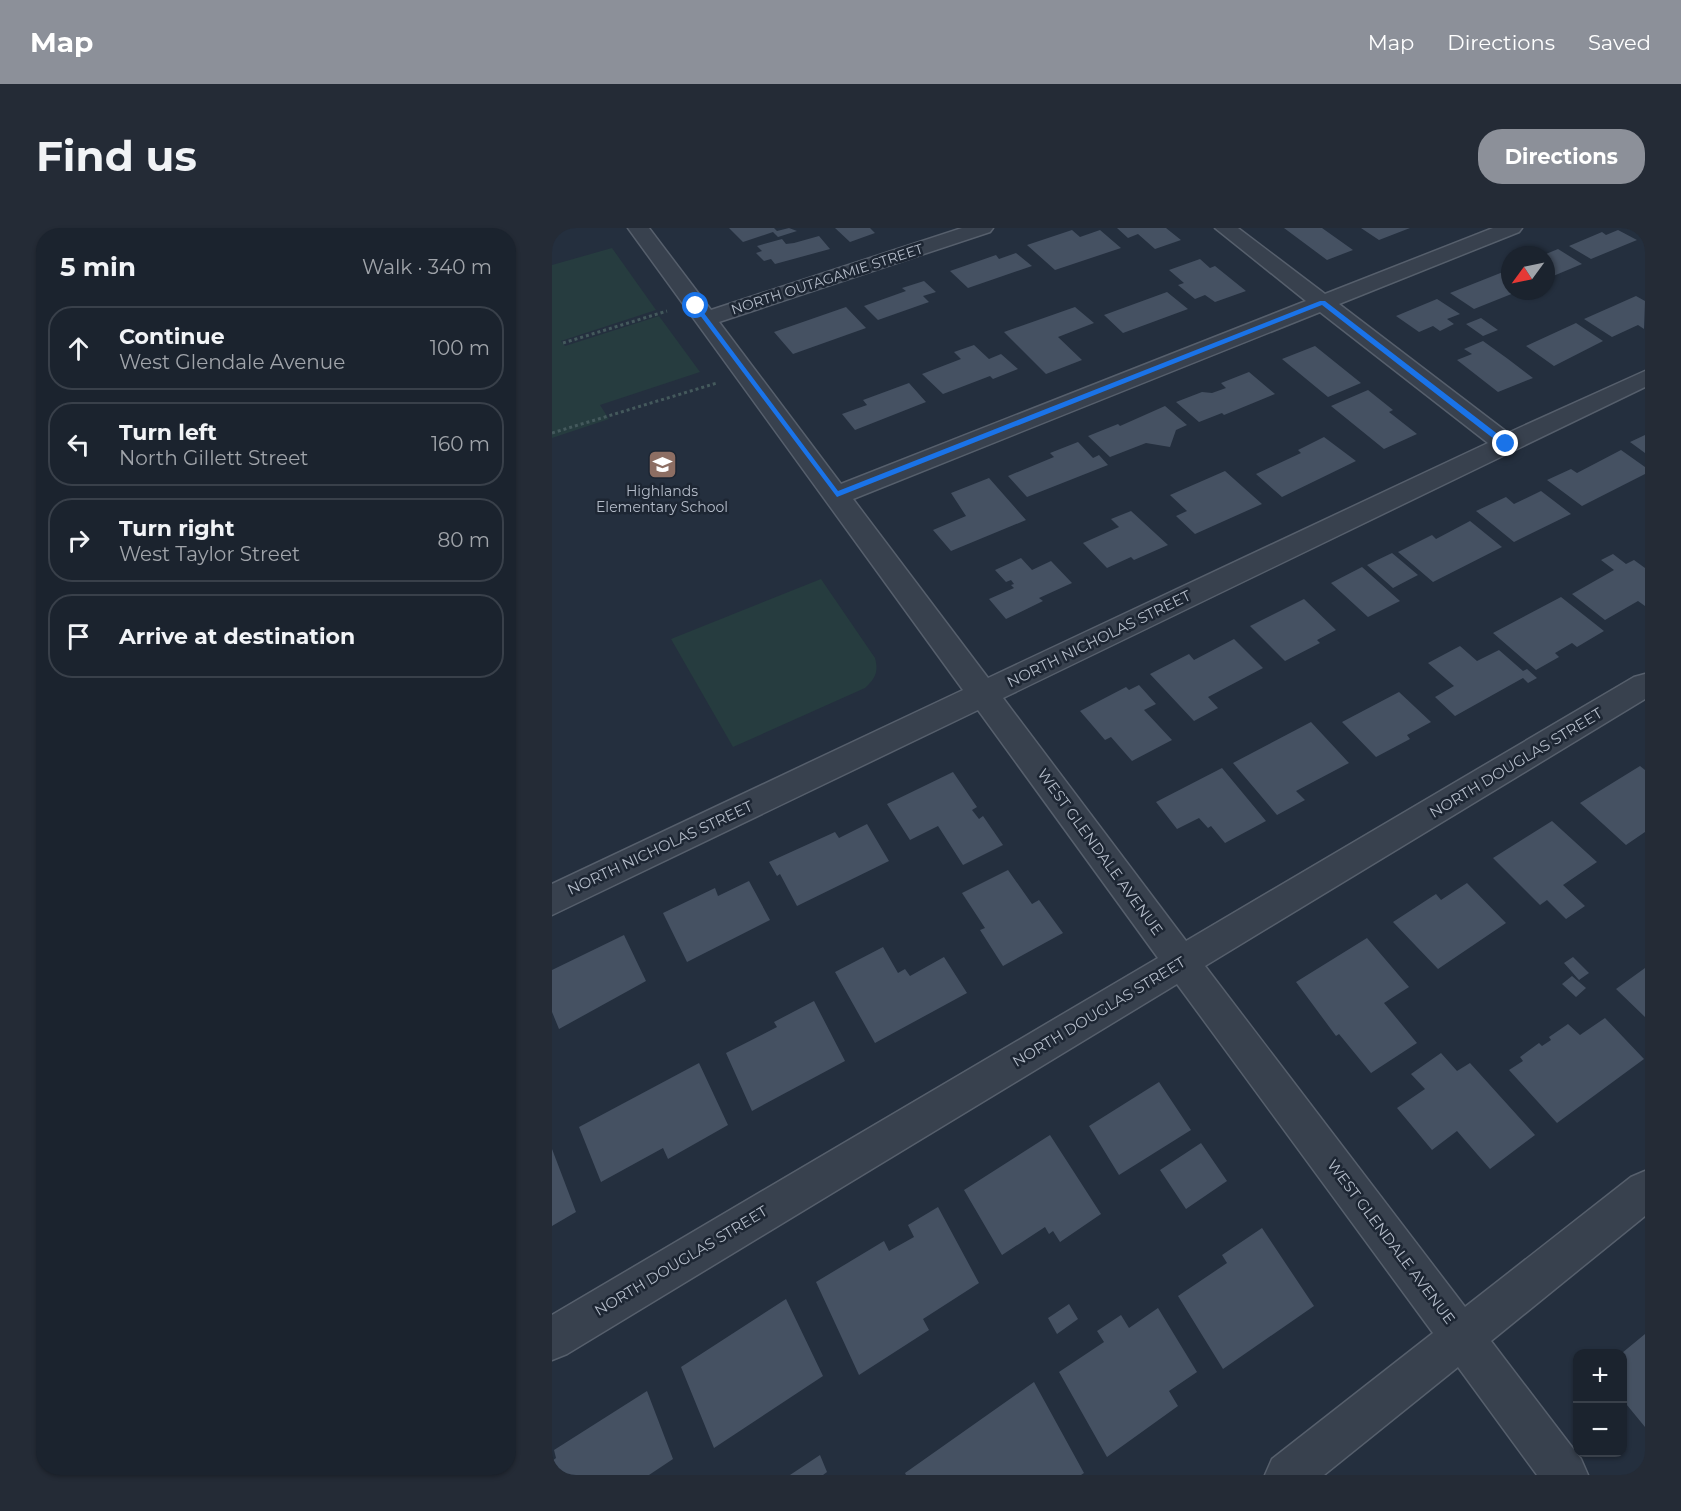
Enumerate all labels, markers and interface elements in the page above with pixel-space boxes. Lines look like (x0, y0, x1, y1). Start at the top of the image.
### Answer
text: Map (30, 25, 93, 59)
text: Map (1368, 30, 1414, 55)
text: Directions (1447, 30, 1555, 55)
text: Saved (1588, 30, 1651, 55)
button: Directions (1478, 129, 1645, 184)
text: Find us (36, 130, 197, 182)
street label: NORTH OUTAGAMIE STREET (729, 239, 925, 319)
north arrow (1501, 246, 1555, 300)
text: 5 min (60, 251, 136, 283)
text: Walk · 340 m (362, 255, 492, 279)
route start (682, 292, 708, 318)
text: Continue (119, 323, 225, 350)
icon: ahead (62, 332, 95, 365)
text: 100 m (430, 336, 490, 360)
text: West Glendale Avenue (119, 350, 345, 374)
text: Turn left (119, 419, 217, 446)
icon: left (62, 428, 95, 461)
route end (1492, 430, 1518, 456)
text: 160 m (431, 432, 490, 456)
text: North Gillett Street (119, 446, 308, 470)
school or university icon: Highlands Elementary School (646, 448, 678, 480)
place label: Highlands Elementary School (596, 482, 728, 516)
text: Turn right (119, 515, 234, 542)
icon: right (62, 524, 95, 557)
text: 80 m (438, 528, 490, 552)
text: West Taylor Street (119, 542, 300, 566)
street label: NORTH NICHOLAS STREET (1004, 585, 1194, 691)
icon: arrive (62, 620, 95, 653)
text: Arrive at destination (119, 623, 355, 650)
street label: NORTH DOUGLAS STREET (1426, 703, 1606, 822)
street label: WEST GLENDALE AVENUE (1034, 765, 1167, 939)
street label: NORTH NICHOLAS STREET (564, 796, 756, 899)
street label: NORTH DOUGLAS STREET (1009, 952, 1189, 1071)
street label: WEST GLENDALE AVENUE (1323, 1156, 1460, 1328)
street label: NORTH DOUGLAS STREET (591, 1201, 771, 1320)
map controls (1573, 1349, 1627, 1457)
button: + (1573, 1349, 1627, 1403)
button: − (1573, 1403, 1627, 1457)

